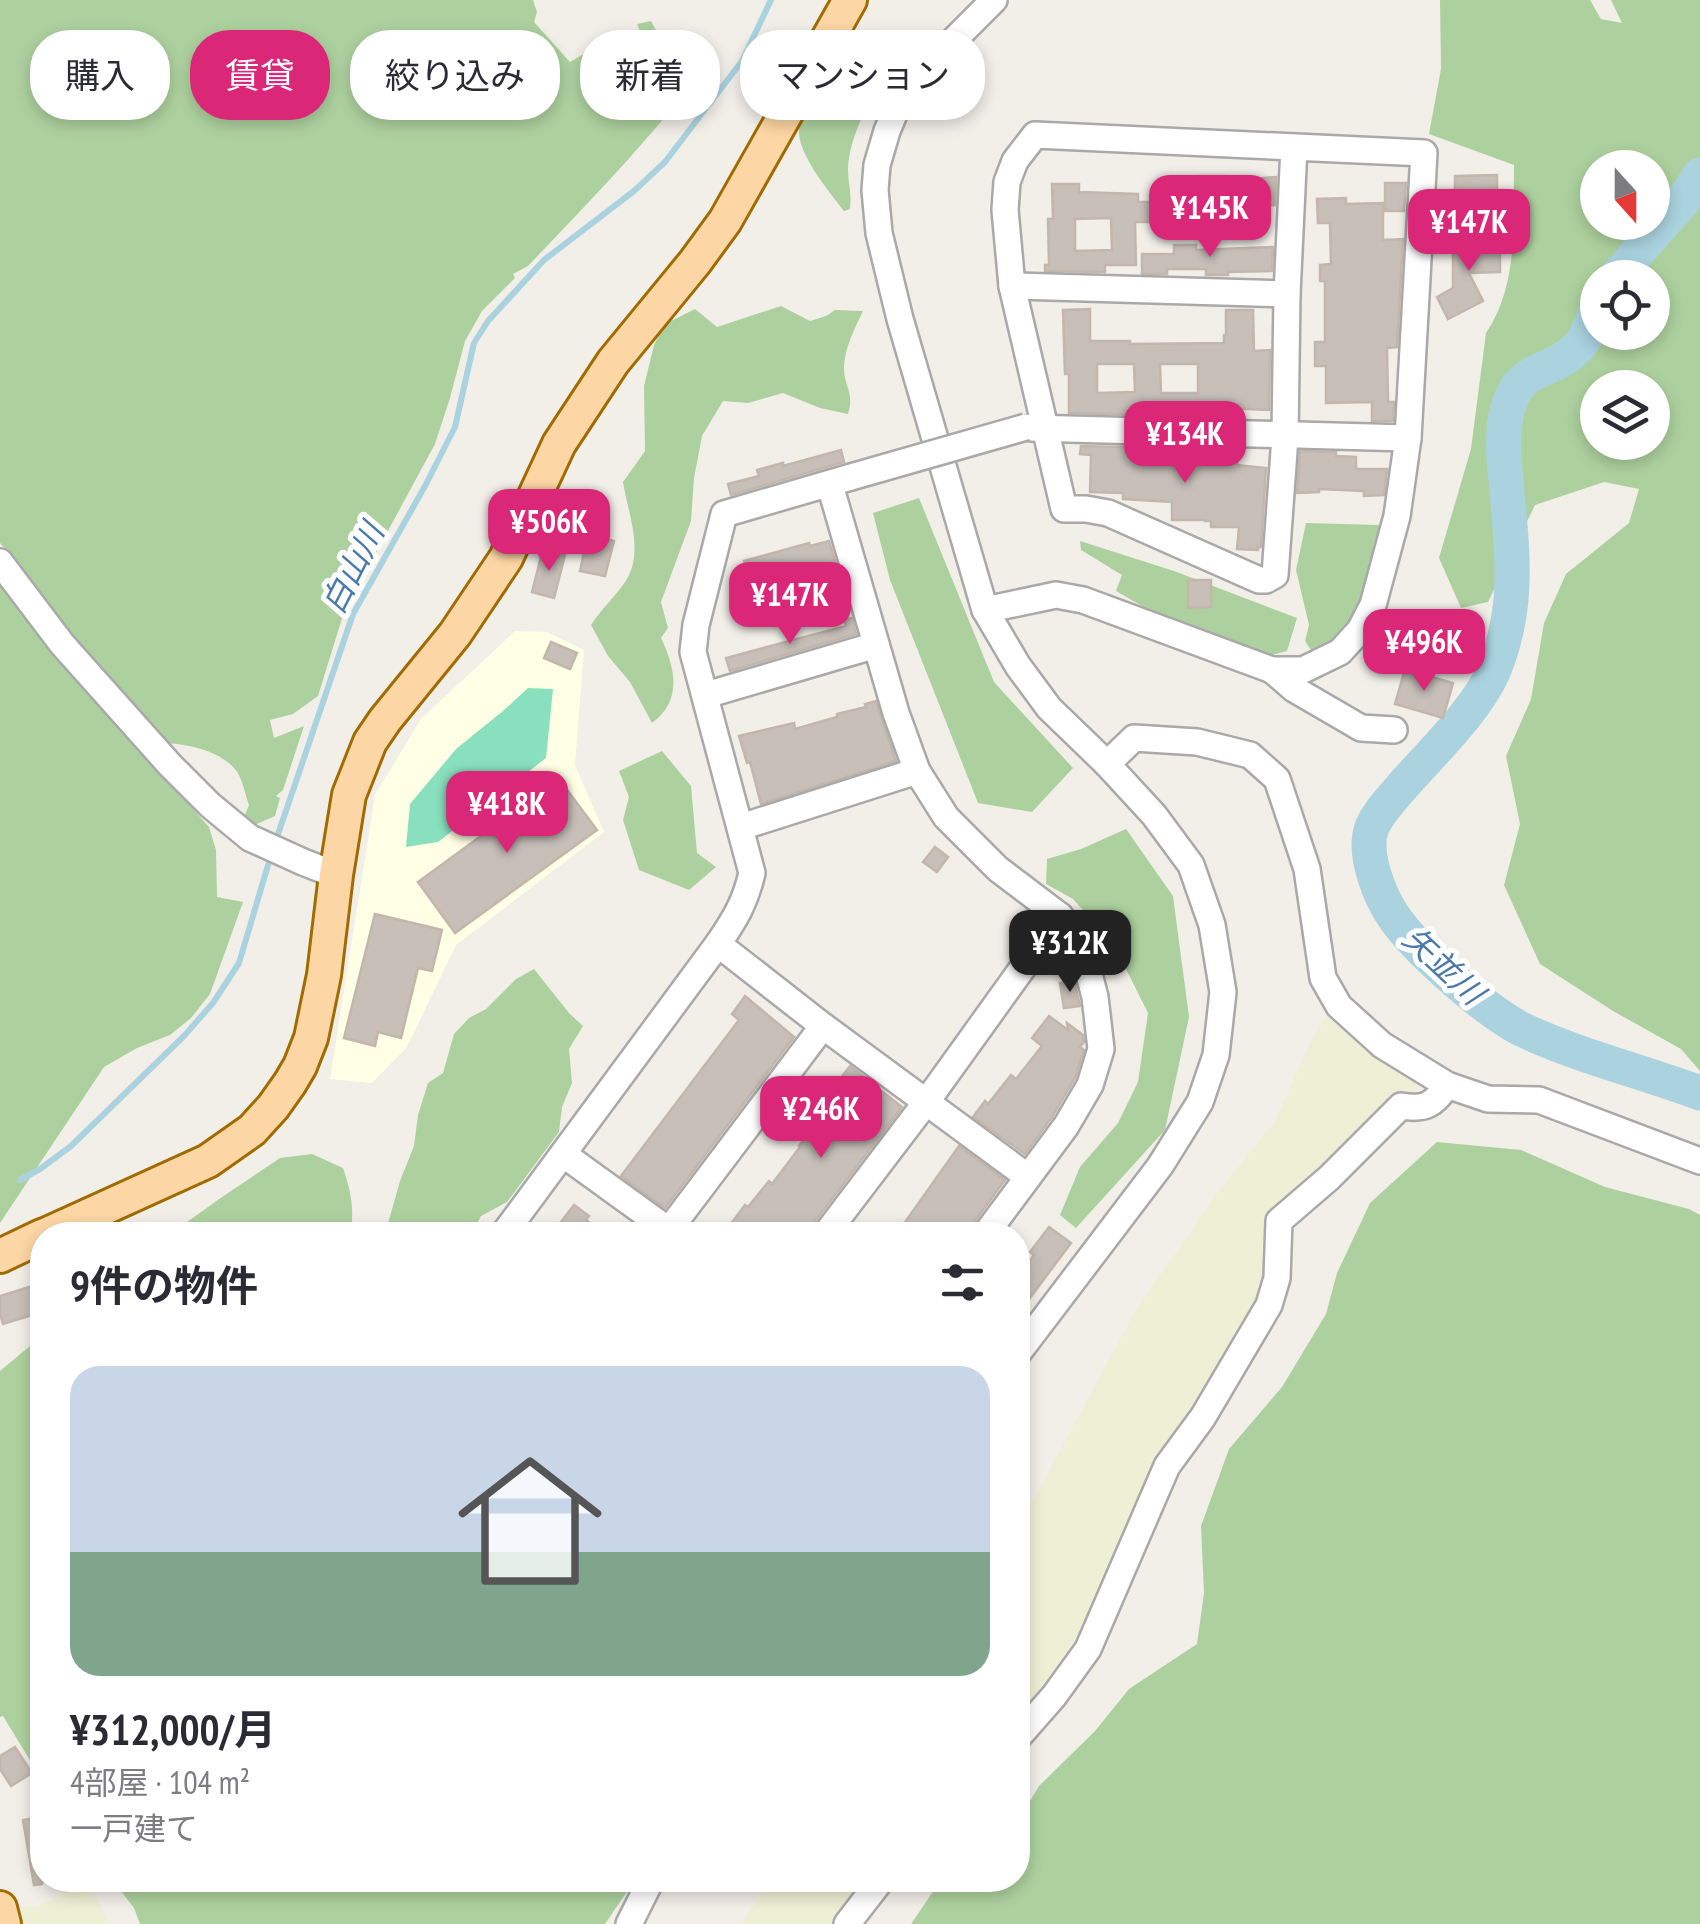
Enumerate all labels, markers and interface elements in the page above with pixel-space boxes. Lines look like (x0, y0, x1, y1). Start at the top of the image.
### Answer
chip: 購入 (30, 30, 170, 120)
chip: 賃貸 (190, 30, 330, 120)
chip: 絞り込み (350, 30, 560, 120)
chip: 新着 (580, 30, 720, 120)
chip: マンション (740, 30, 985, 120)
north arrow (1580, 150, 1670, 240)
map controls (1580, 150, 1670, 460)
pin: ¥145K (1140, 175, 1280, 260)
text: ¥145K (1171, 186, 1249, 228)
pin: ¥147K (1399, 189, 1539, 274)
text: ¥147K (1430, 200, 1508, 242)
button: locate (1580, 260, 1670, 350)
button: layers (1580, 370, 1670, 460)
pin: ¥134K (1115, 401, 1255, 486)
text: ¥134K (1146, 412, 1224, 454)
pin: ¥506K (479, 489, 619, 574)
text: ¥506K (510, 500, 588, 542)
water label: 白山川 (311, 513, 394, 620)
pin: ¥147K (720, 562, 860, 647)
text: ¥147K (751, 573, 829, 615)
pin: ¥496K (1354, 609, 1494, 694)
text: ¥496K (1385, 620, 1463, 662)
pin: ¥418K (437, 771, 577, 856)
text: ¥418K (468, 782, 546, 824)
pin: ¥312K (1000, 910, 1140, 995)
water label: 矢並川 (1395, 917, 1496, 1015)
text: ¥312K (1031, 921, 1109, 963)
pin: ¥246K (751, 1076, 891, 1161)
text: ¥246K (782, 1087, 860, 1129)
icon: filters (935, 1255, 990, 1310)
text: 9件の物件 (70, 1258, 258, 1313)
icon: home (440, 1431, 620, 1611)
text: ¥312,000/月 (70, 1702, 276, 1757)
text: 4部屋 · 104 m² (70, 1761, 250, 1803)
text: 一戸建て (70, 1807, 198, 1849)

